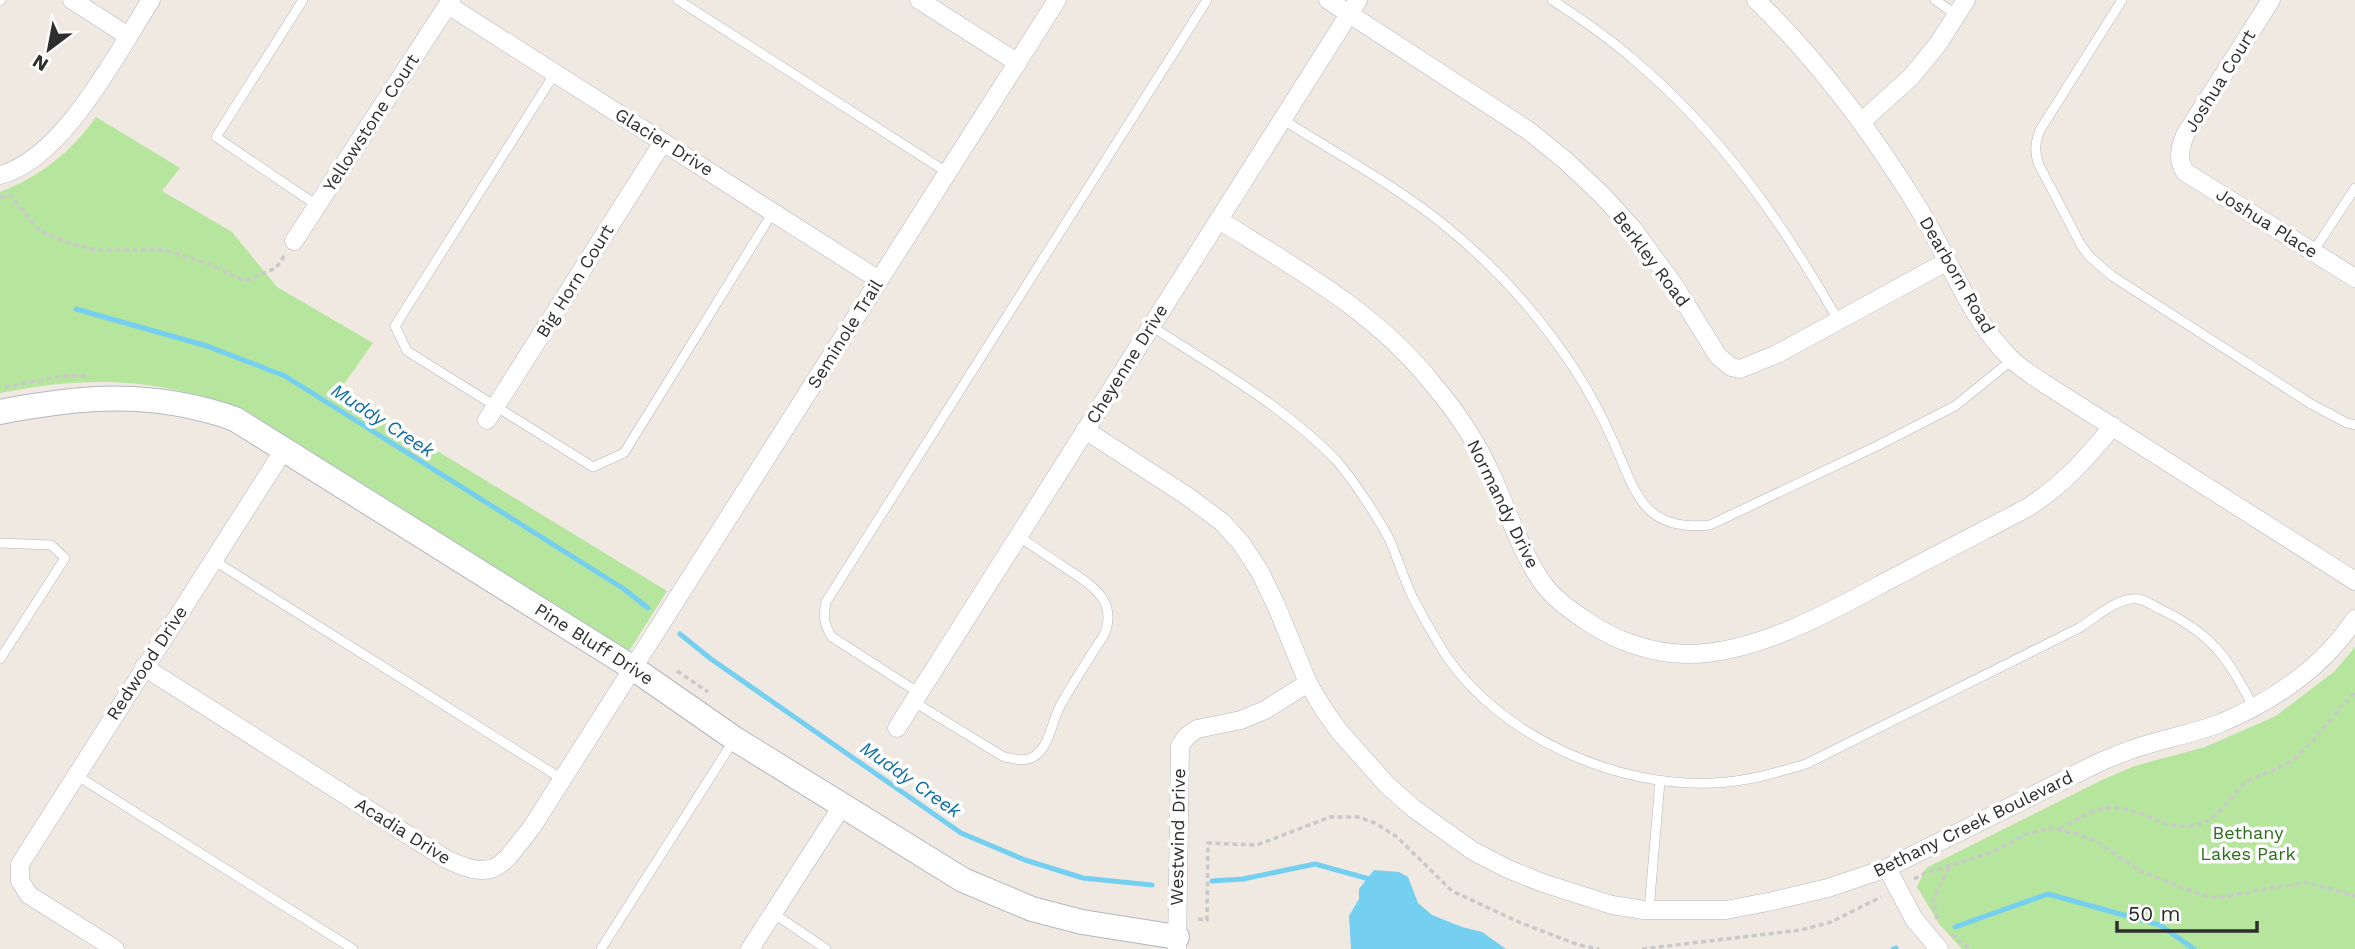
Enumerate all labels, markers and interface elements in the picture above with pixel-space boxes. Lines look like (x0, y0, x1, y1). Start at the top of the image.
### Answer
north arrow (14, 14, 84, 84)
street label: Joshua Court (2180, 25, 2260, 136)
text: N (28, 50, 52, 76)
street label: Yellowstone Court (318, 50, 423, 195)
street label: Glacier Drive (611, 103, 717, 180)
street label: Joshua Place (2213, 183, 2322, 262)
street label: Berkley Road (1609, 207, 1694, 311)
street label: Dearborn Road (1915, 213, 1999, 337)
street label: Big Horn Court (531, 220, 618, 341)
street label: Seminole Trail (803, 275, 887, 392)
street label: Cheyenne Drive (1081, 300, 1172, 427)
water label: Muddy Creek (327, 379, 439, 463)
street label: Normandy Drive (1463, 436, 1544, 572)
street label: Pine Bluff Drive (531, 598, 658, 689)
street label: Redwood Drive (102, 602, 191, 724)
water label: Muddy Creek (856, 736, 966, 823)
street label: Bethany Creek Boulevard (1869, 766, 2076, 881)
street label: Westwind Drive (1166, 768, 1189, 906)
street label: Acadia Drive (352, 793, 455, 868)
park label: Bethany Lakes Park (2200, 822, 2296, 864)
scale bar (2117, 890, 2257, 934)
text: 50 m (2128, 901, 2180, 926)

